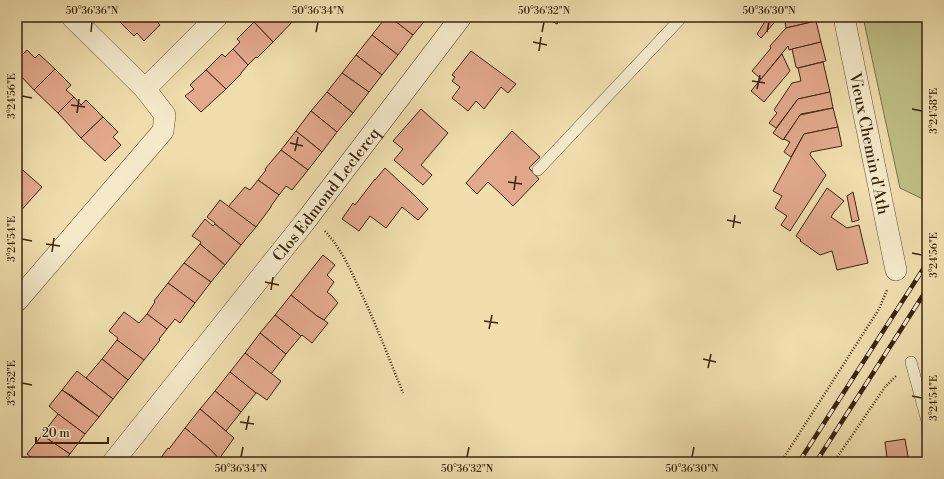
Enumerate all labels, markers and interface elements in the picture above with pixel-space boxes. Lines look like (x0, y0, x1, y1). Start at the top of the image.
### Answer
text: 50°36'36"N (66, 5, 119, 17)
text: 50°36'34"N (292, 5, 345, 17)
text: 50°36'32"N (518, 5, 571, 17)
text: 50°36'30"N (742, 5, 796, 17)
street label: Vieux Chemin d'Ath (844, 70, 893, 217)
text: 3°24'56"E (6, 73, 18, 119)
text: 3°24'58"E (928, 88, 940, 134)
street label: Clos Edmond Leclercq (268, 123, 385, 266)
text: 3°24'54"E (6, 216, 18, 262)
text: 3°24'56"E (928, 232, 940, 278)
text: 3°24'52"E (6, 360, 18, 406)
text: 3°24'54"E (928, 375, 940, 421)
scale bar (36, 419, 108, 445)
text: 20 m (42, 426, 70, 441)
text: 50°36'34"N (215, 463, 268, 475)
text: 50°36'32"N (441, 463, 494, 475)
text: 50°36'30"N (665, 463, 719, 475)

